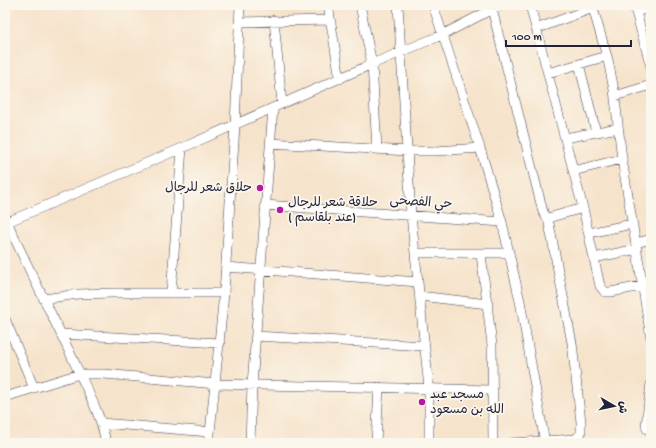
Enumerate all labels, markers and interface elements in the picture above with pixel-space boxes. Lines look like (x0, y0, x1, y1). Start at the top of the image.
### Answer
scale bar (506, 22, 631, 48)
text: 100 m (511, 31, 542, 45)
place label: حلاق شعر للرجال (165, 181, 252, 196)
marker: حلاق شعر للرجال (255, 183, 265, 193)
street label: حي الفصحى (389, 193, 453, 215)
place label: حلاقة شعر للرجال ( عند بلقاسم) (288, 196, 378, 227)
marker: حلاقة شعر للرجال ( عند بلقاسم) (275, 205, 285, 215)
north arrow (594, 386, 634, 426)
place label: مسجد عبد الله بن مسعود (430, 388, 504, 418)
marker: مسجد عبد الله بن مسعود (417, 397, 427, 407)
text: ش (615, 400, 629, 414)

